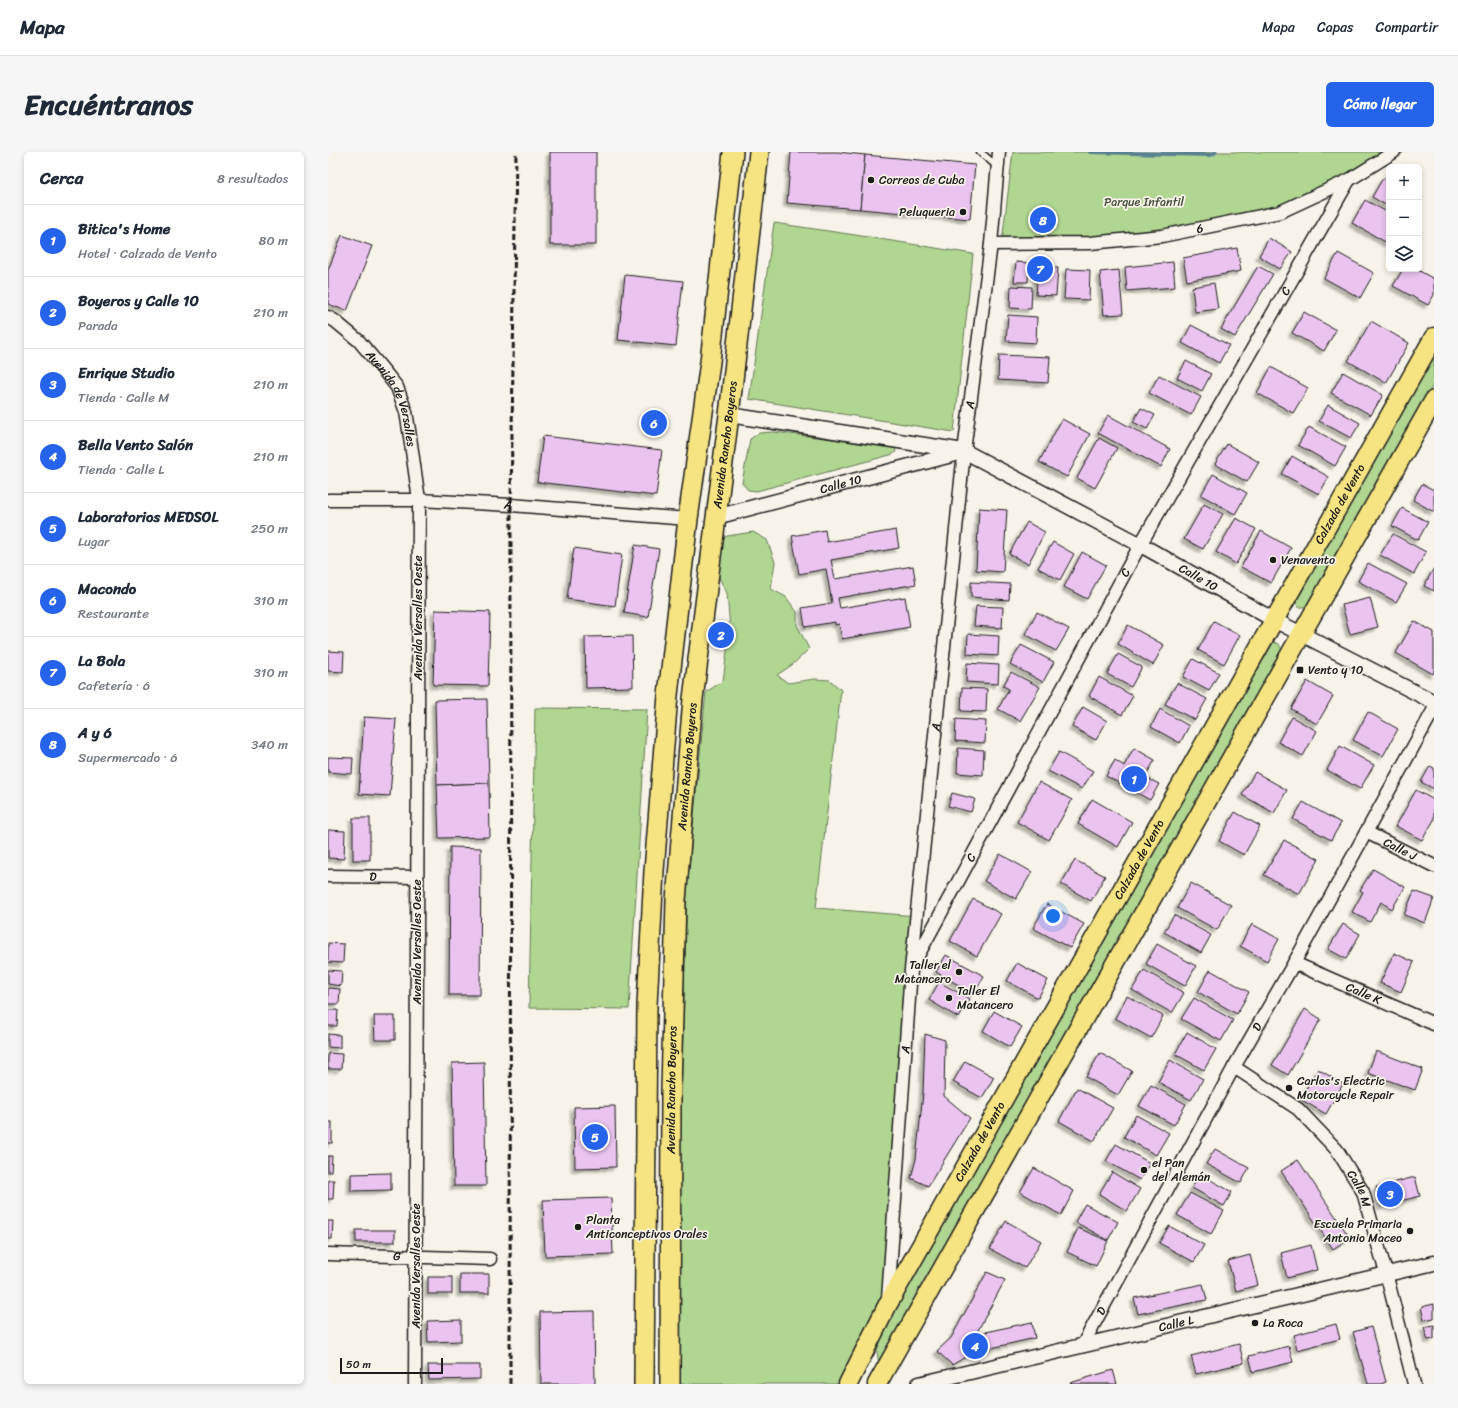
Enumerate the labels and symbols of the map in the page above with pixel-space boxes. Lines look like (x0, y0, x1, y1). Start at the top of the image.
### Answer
place label: Correos de Cuba (879, 169, 965, 191)
marker: Correos de Cuba (866, 175, 876, 185)
park label: Parque Infantil (1104, 191, 1185, 213)
place label: Peluqueria (899, 201, 955, 223)
pin: 8 (1030, 205, 1056, 235)
marker: Peluqueria (958, 207, 968, 217)
street label: 6 (1194, 217, 1206, 240)
pin: 7 (1027, 254, 1053, 284)
street label: C (1274, 282, 1297, 300)
street label: Avenida de Versalles (359, 344, 422, 448)
street label: Avenida Rancho Boyeros (706, 380, 744, 511)
street label: A (958, 399, 981, 411)
pin: 6 (641, 408, 667, 438)
street label: Calzada de Vento (1308, 460, 1371, 548)
street label: Calle 10 (817, 468, 864, 500)
street label: A (502, 494, 513, 516)
place label: Venavento (1281, 549, 1335, 571)
street label: Avenida Versalles Oeste (407, 555, 429, 682)
marker: Venavento (1268, 555, 1278, 565)
street label: Calle 10 (1174, 557, 1223, 598)
street label: C (1114, 563, 1137, 581)
pin: 2 (708, 620, 734, 650)
place label: Vento y 10 (1308, 659, 1364, 681)
marker: Vento y 10 (1295, 665, 1305, 675)
street label: Avenida Rancho Boyeros (671, 702, 704, 832)
street label: A (924, 722, 947, 733)
pin: 1 (1121, 764, 1147, 794)
street label: Calzada de Vento (1107, 815, 1171, 904)
street label: Calle J (1379, 831, 1421, 867)
street label: C (960, 848, 983, 866)
street label: D (369, 865, 378, 888)
street label: Avenida Versalles Oeste (406, 879, 428, 1006)
your location (1043, 906, 1063, 926)
place label: Taller el Matancero (895, 954, 952, 990)
marker: Taller el Matancero (954, 967, 964, 977)
street label: Calle K (1342, 976, 1386, 1011)
place label: Taller El Matancero (957, 980, 1013, 1016)
marker: Taller El Matancero (944, 993, 954, 1003)
street label: D (1246, 1018, 1269, 1036)
street label: Avenida Rancho Boyeros (660, 1026, 684, 1155)
street label: A (894, 1045, 917, 1055)
place label: Carlos's Electric Motorcycle Repair (1297, 1070, 1395, 1106)
marker: Carlos's Electric Motorcycle Repair (1284, 1083, 1294, 1093)
street label: Calzada de Vento (948, 1097, 1011, 1186)
pin: 5 (582, 1122, 608, 1152)
place label: el Pan del Alemán (1152, 1152, 1211, 1188)
marker: el Pan del Alemán (1139, 1165, 1149, 1175)
street label: Calle M (1341, 1165, 1378, 1211)
pin: 3 (1377, 1179, 1403, 1209)
street label: Avenida Versalles Oeste (405, 1203, 427, 1330)
place label: Planta Anticonceptivos Orales (585, 1209, 707, 1245)
place label: Escuela Primaria Antonio Maceo (1314, 1213, 1402, 1249)
marker: Planta Anticonceptivos Orales (573, 1222, 583, 1232)
marker: Escuela Primaria Antonio Maceo (1405, 1226, 1415, 1236)
street label: G (393, 1245, 402, 1267)
street label: D (1090, 1302, 1113, 1319)
street label: Calle L (1156, 1309, 1196, 1338)
place label: La Roca (1263, 1312, 1303, 1334)
marker: La Roca (1250, 1318, 1260, 1328)
pin: 4 (962, 1331, 988, 1361)
scale bar (340, 1356, 443, 1375)

